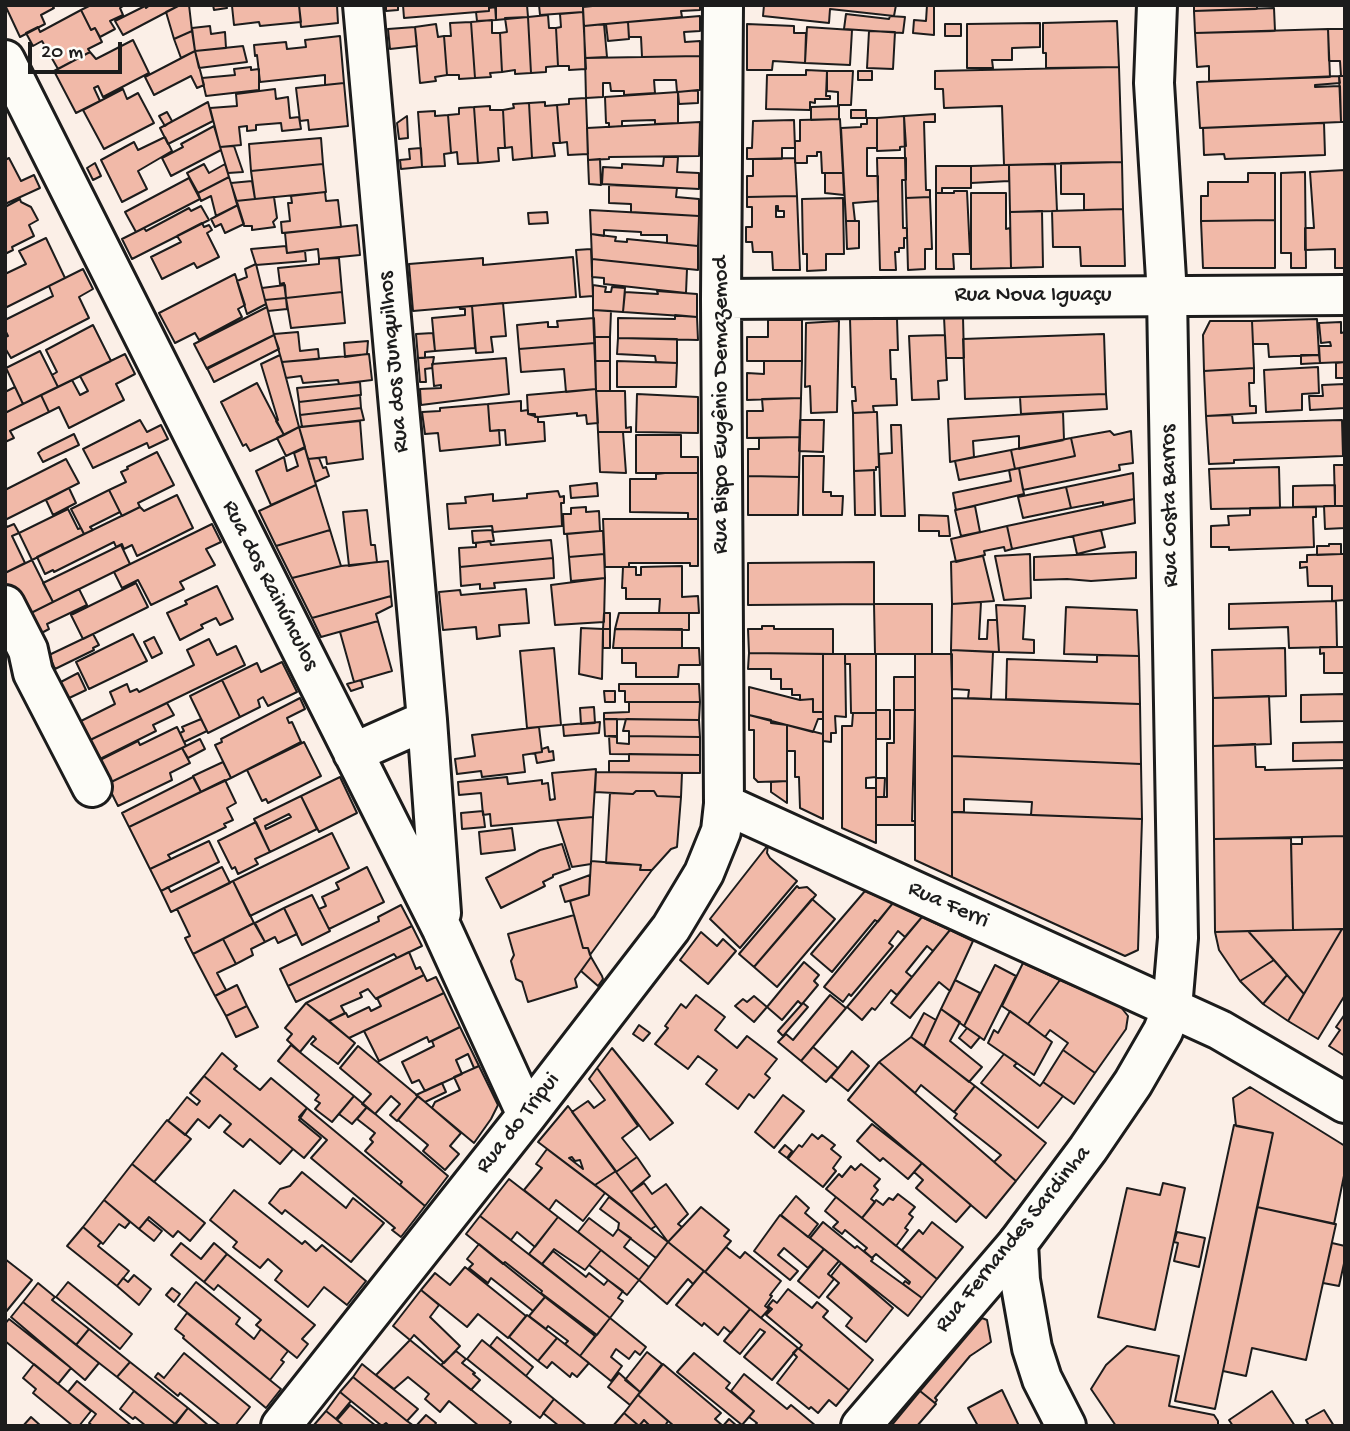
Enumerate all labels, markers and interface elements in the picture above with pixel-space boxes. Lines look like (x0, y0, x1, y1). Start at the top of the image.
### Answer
scale bar (32, 28, 126, 72)
text: 20 m (41, 41, 83, 66)
street label: Rua Bispo Eugênio Demazemod (708, 256, 736, 554)
street label: Rua dos Junquilhos (373, 270, 417, 454)
street label: Rua Nova Iguaçu (954, 282, 1112, 310)
street label: Rua Costa Barros (1156, 424, 1186, 588)
street label: Rua dos Rainúnculos (214, 496, 324, 676)
street label: Rua Ferri (903, 876, 993, 936)
street label: Rua do Tripui (471, 1068, 567, 1180)
street label: Rua Fernandes Sardinha (930, 1141, 1098, 1339)

